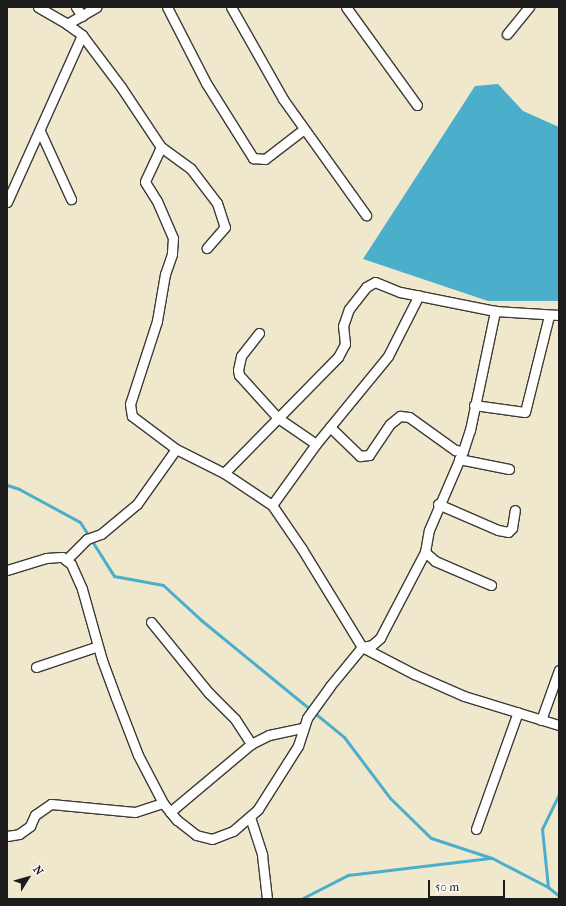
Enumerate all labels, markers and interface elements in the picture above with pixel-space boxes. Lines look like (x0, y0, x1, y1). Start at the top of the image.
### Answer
north arrow (8, 858, 48, 898)
text: N (30, 863, 46, 878)
scale bar (430, 872, 507, 898)
text: 50 m (435, 880, 459, 894)

